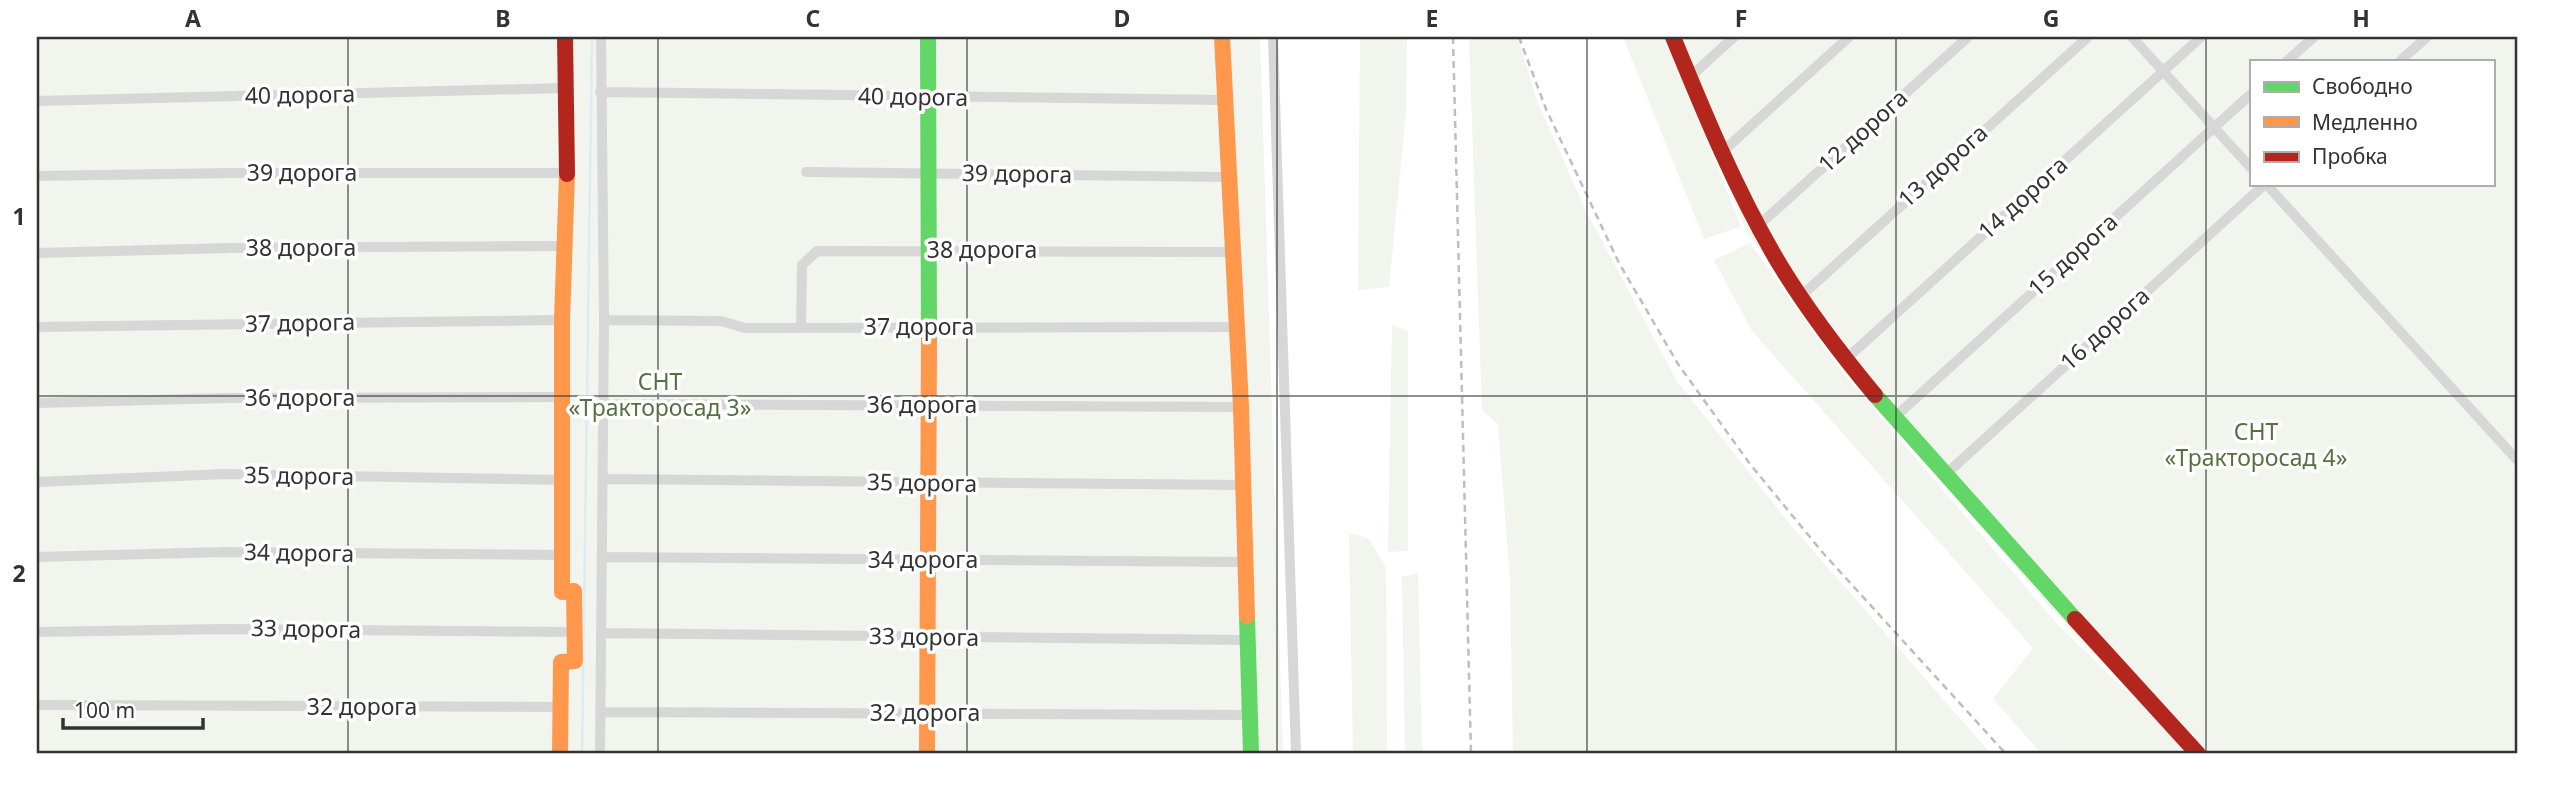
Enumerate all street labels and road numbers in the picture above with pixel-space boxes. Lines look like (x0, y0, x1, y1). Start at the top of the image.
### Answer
street label: 40 дорога (244, 77, 355, 111)
street label: 40 дорога (858, 79, 969, 113)
street label: 12 дорога (1811, 81, 1914, 179)
street label: 13 дорога (1891, 116, 1994, 214)
street label: 14 дорога (1971, 148, 2074, 246)
street label: 39 дорога (247, 156, 357, 188)
street label: 39 дорога (962, 156, 1073, 190)
street label: 15 дорога (2021, 205, 2124, 303)
street label: 38 дорога (246, 231, 356, 263)
street label: 38 дорога (927, 233, 1037, 265)
street label: 16 дорога (2053, 279, 2156, 377)
street label: 37 дорога (244, 305, 355, 339)
street label: 37 дорога (864, 310, 974, 342)
street label: 36 дорога (245, 381, 355, 413)
street label: 36 дорога (867, 388, 977, 420)
street label: 35 дорога (244, 458, 355, 492)
street label: 35 дорога (867, 465, 978, 499)
street label: 34 дорога (244, 535, 355, 569)
street label: 34 дорога (868, 543, 978, 575)
street label: 33 дорога (251, 611, 362, 645)
street label: 33 дорога (869, 619, 980, 653)
street label: 32 дорога (307, 690, 417, 722)
street label: 32 дорога (870, 696, 980, 728)

